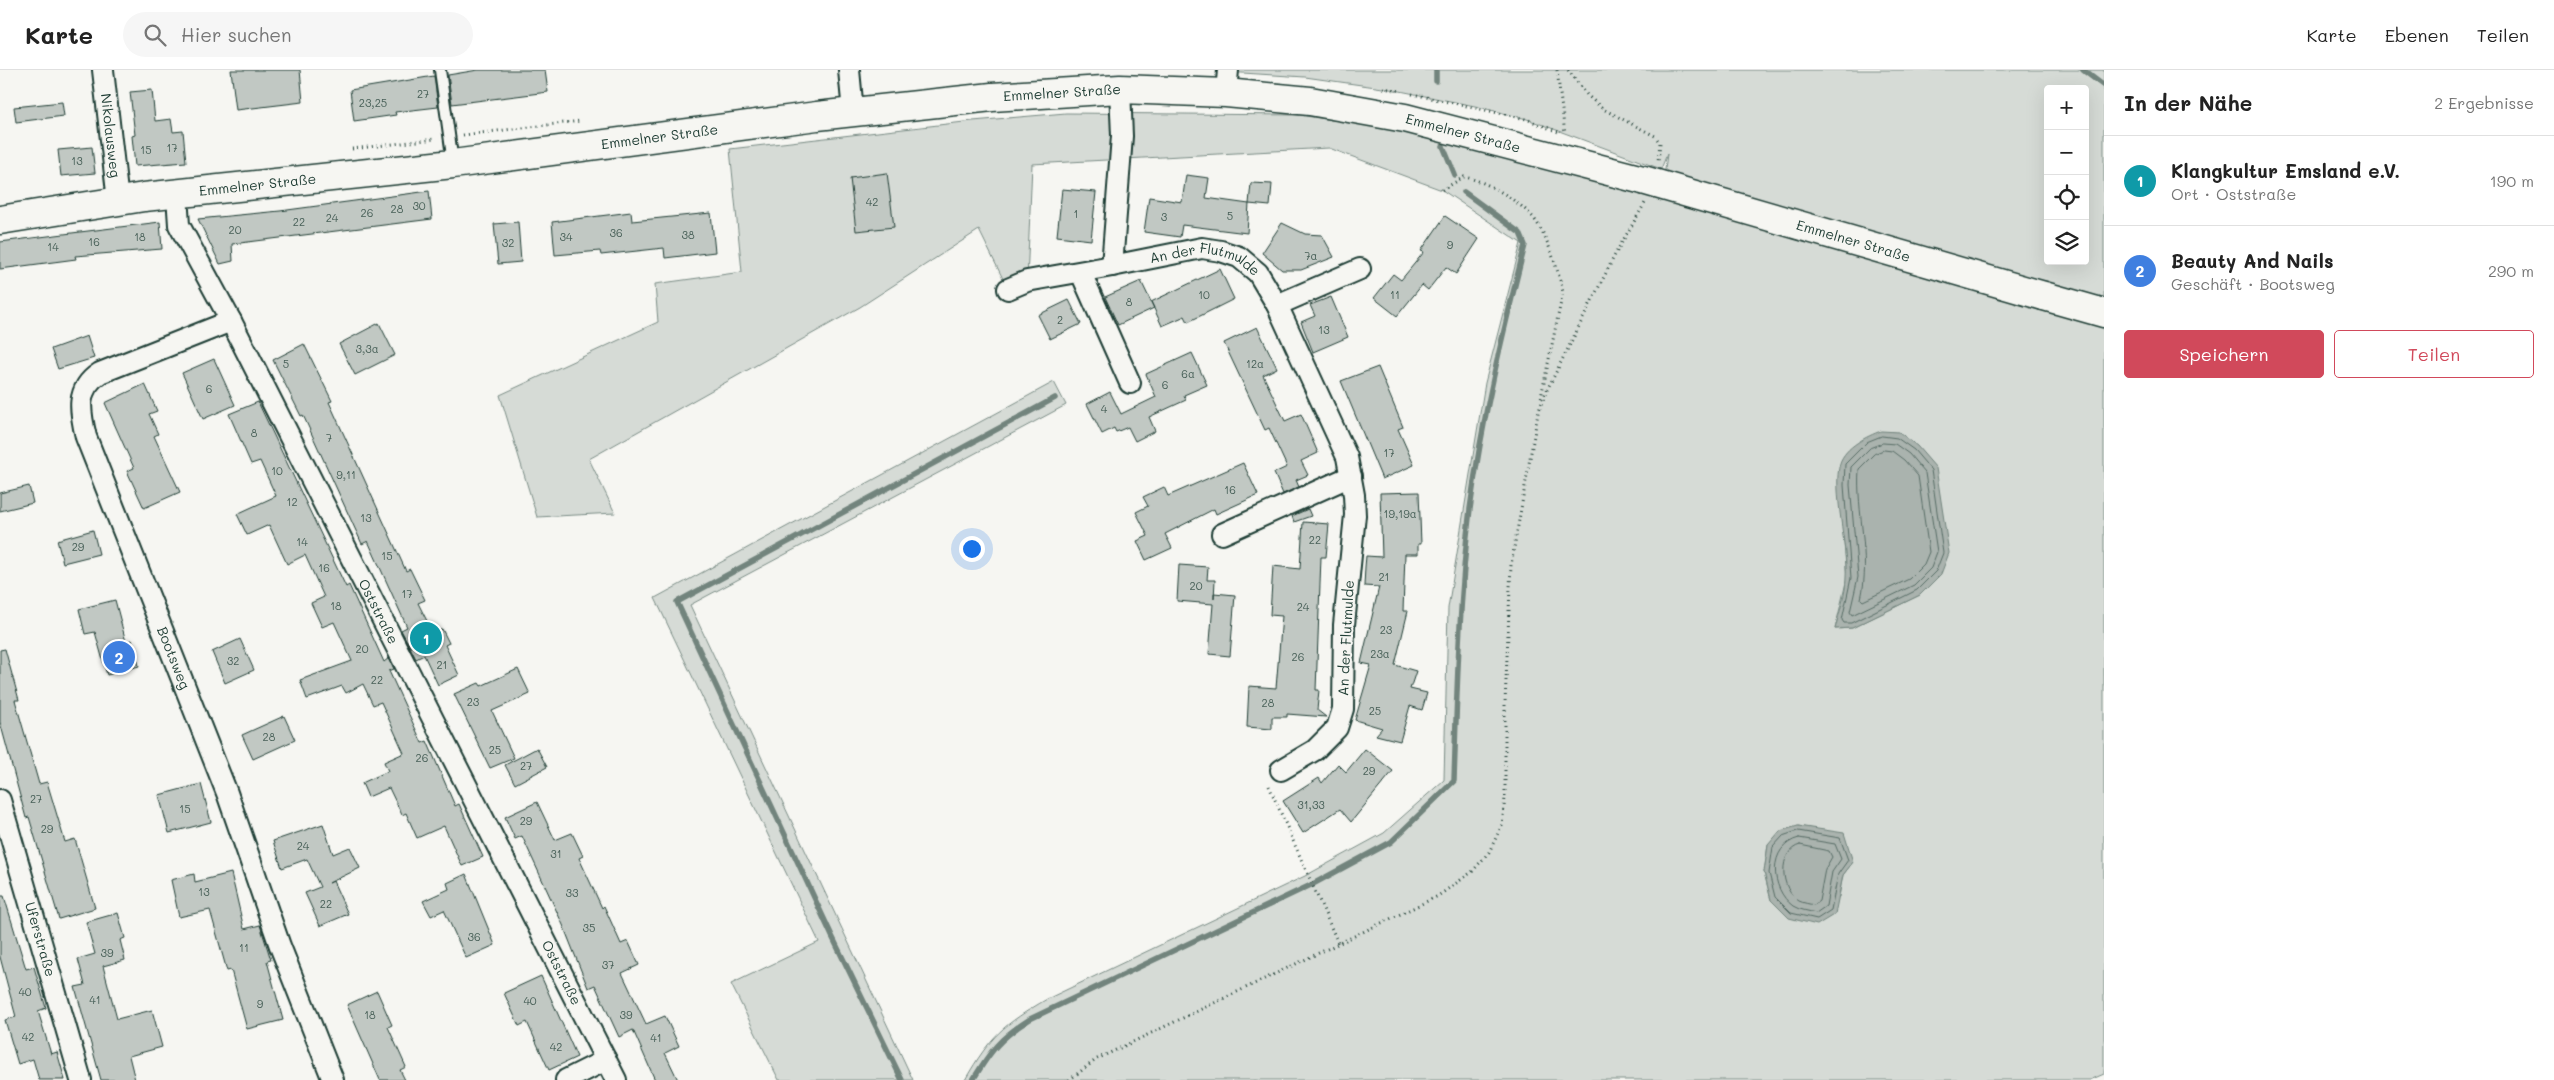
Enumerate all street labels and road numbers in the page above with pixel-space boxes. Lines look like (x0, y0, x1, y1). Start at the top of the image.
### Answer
street label: Emmelner Straße (1003, 79, 1122, 105)
street label: Nikolausweg (97, 92, 125, 179)
street label: Emmelner Straße (1404, 109, 1523, 157)
street label: Emmelner Straße (600, 119, 719, 153)
street label: Emmelner Straße (198, 169, 317, 200)
street label: Emmelner Straße (1794, 215, 1913, 266)
street label: An der Flutmulde (1148, 238, 1264, 280)
street label: Oststraße (354, 576, 403, 647)
street label: An der Flutmulde (1333, 580, 1358, 696)
street label: Bootsweg (153, 624, 195, 692)
street label: Uferstraße (21, 900, 61, 979)
street label: Oststraße (538, 937, 586, 1008)

